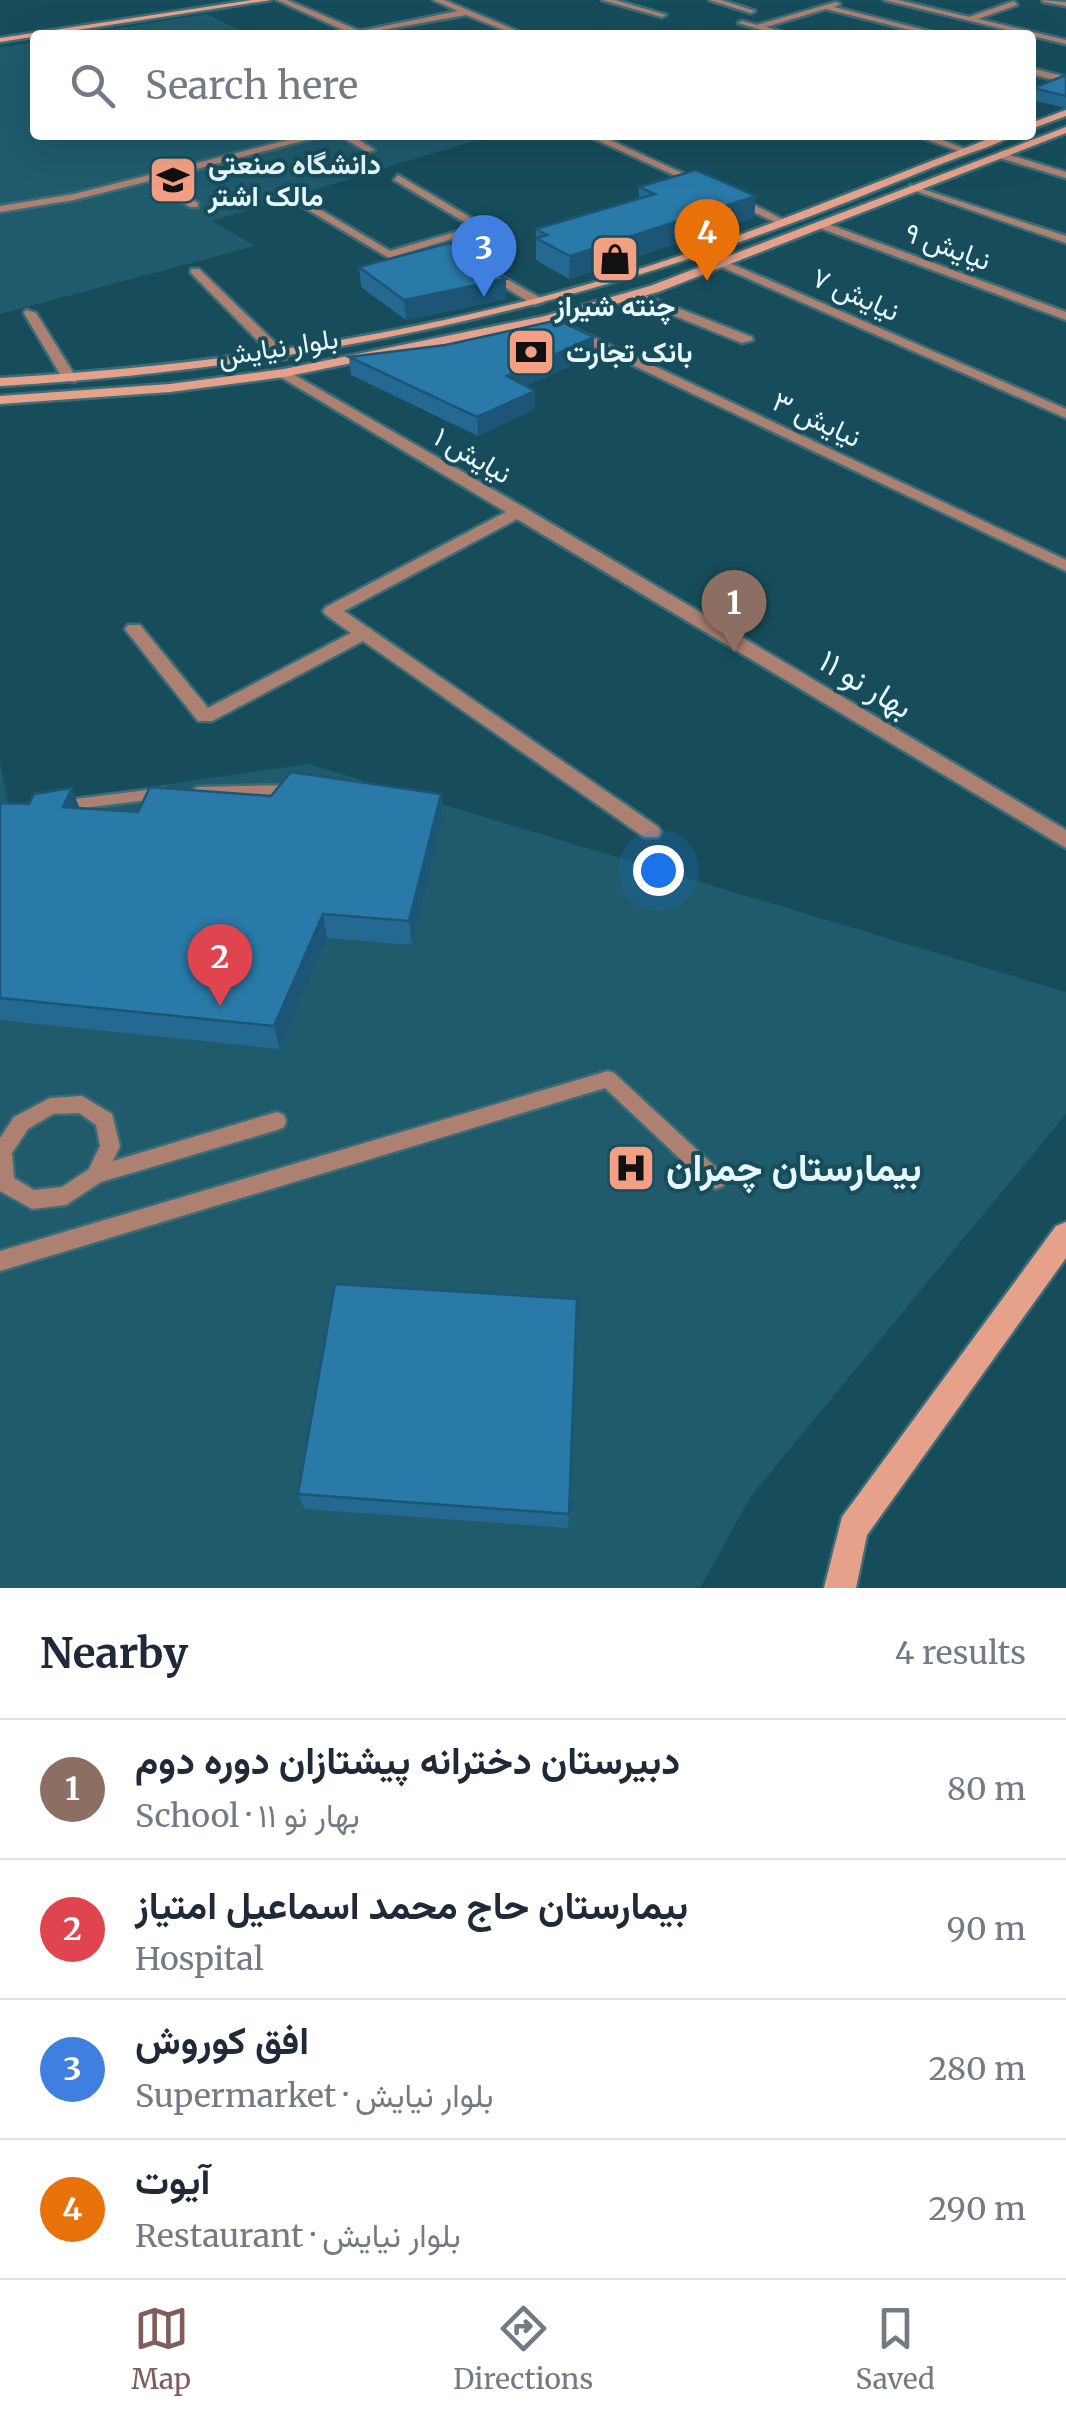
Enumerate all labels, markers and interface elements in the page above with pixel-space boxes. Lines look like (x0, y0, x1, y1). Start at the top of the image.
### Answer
search box (30, 30, 1036, 140)
icon: search (65, 58, 120, 113)
text: Search here (145, 62, 358, 109)
place label: دانشگاه صنعتی مالک اشتر (207, 146, 381, 214)
school or university icon: دانشگاه صنعتی مالک اشتر (147, 154, 199, 206)
pin: 4 (674, 198, 740, 281)
pin: 3 (452, 214, 516, 297)
street label: نیایش ۹ (900, 214, 996, 278)
shop icon: چنته شیراز (589, 233, 641, 285)
street label: نیایش ۷ (807, 259, 905, 329)
place label: چنته شیراز (554, 288, 675, 326)
street label: بلوار نیایش (215, 320, 341, 374)
bank icon: بانک تجارت (505, 326, 557, 378)
place label: بانک تجارت (566, 334, 692, 370)
street label: نیایش ۳ (767, 383, 867, 455)
street label: نیایش ۱ (428, 419, 518, 491)
pin: 1 (702, 570, 766, 652)
street label: ۱۱ بهار نو (812, 641, 920, 727)
your location (633, 845, 684, 896)
pin: 2 (188, 924, 252, 1006)
hospital icon: بیمارستان چمران (605, 1142, 657, 1194)
place label: بیمارستان چمران (666, 1144, 922, 1194)
text: Nearby (40, 1627, 188, 1679)
text: 4 results (895, 1633, 1026, 1673)
text: دبیرستان دخترانه پیشتازان دوره دوم (135, 1737, 680, 1784)
text: 1 (65, 1769, 80, 1809)
text: 80 m (947, 1769, 1026, 1809)
text: School · ۱۱ بهار نو (135, 1796, 360, 1836)
text: بیمارستان حاج محمد اسماعیل امتیاز (135, 1882, 688, 1929)
text: 2 (63, 1909, 82, 1949)
text: 90 m (947, 1909, 1026, 1949)
text: Hospital (135, 1939, 264, 1979)
text: افق کوروش (135, 2017, 309, 2064)
text: 3 (63, 2049, 82, 2089)
text: 280 m (928, 2049, 1026, 2089)
text: Supermarket · بلوار نیایش (135, 2076, 494, 2116)
text: آیوت (135, 2157, 210, 2204)
text: 4 (62, 2189, 83, 2229)
text: 290 m (928, 2189, 1026, 2229)
text: Restaurant · بلوار نیایش (135, 2216, 461, 2256)
tab: Map (131, 2301, 191, 2397)
tab: Directions (453, 2301, 593, 2397)
tab: Saved (855, 2301, 935, 2397)

